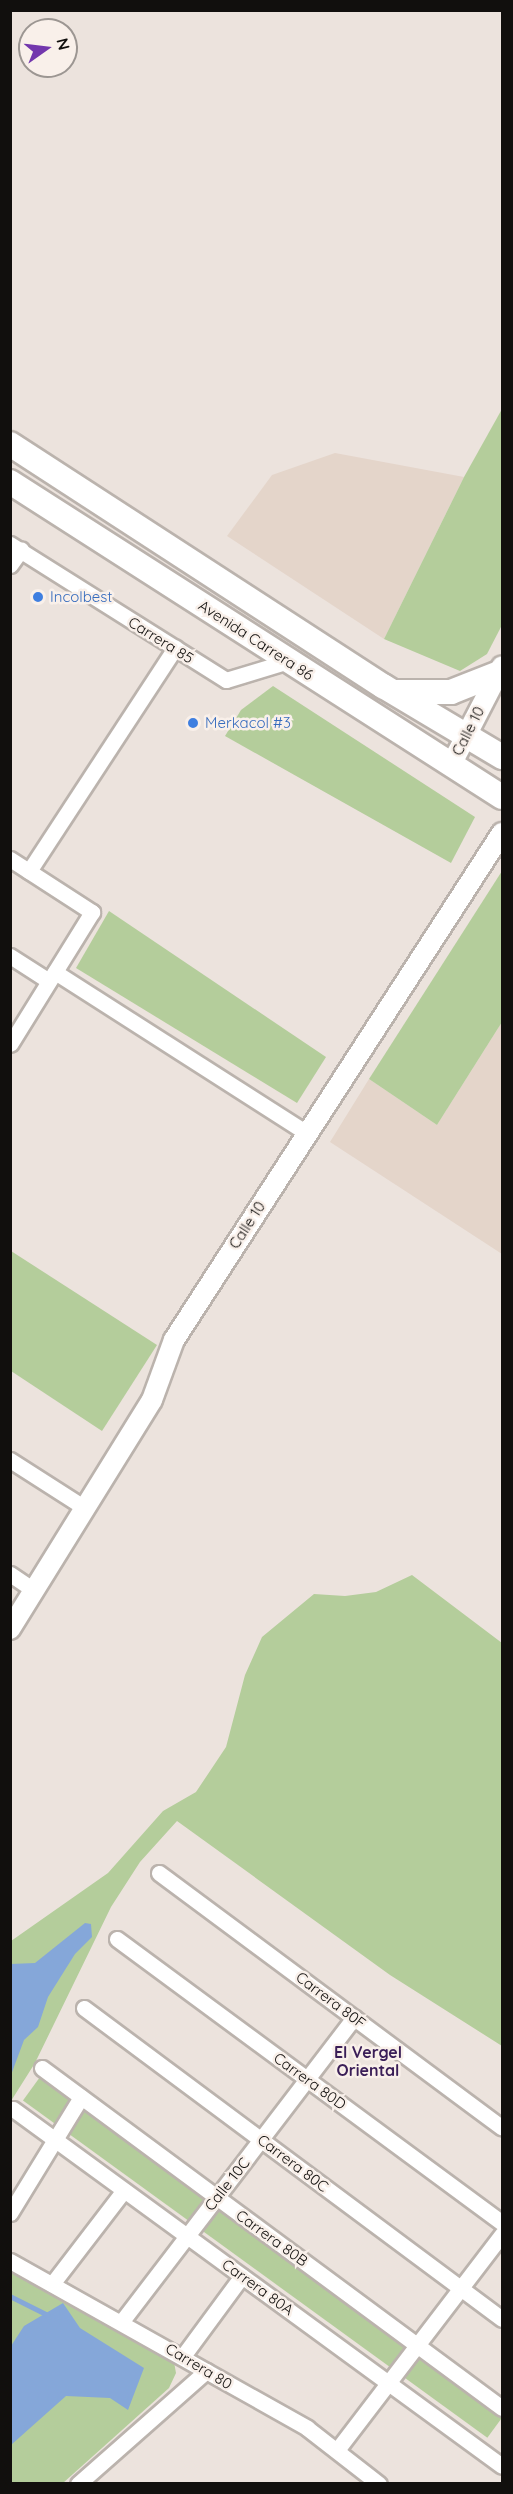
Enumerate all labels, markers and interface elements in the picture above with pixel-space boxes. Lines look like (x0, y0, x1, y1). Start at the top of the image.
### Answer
north arrow (18, 18, 78, 78)
text: N (52, 36, 75, 52)
place label: Incolbest (50, 588, 112, 606)
marker: Incolbest (31, 590, 45, 604)
street label: Avenida Carrera 86 (195, 596, 317, 684)
street label: Carrera 85 (125, 613, 197, 667)
street label: Calle 10 (448, 703, 488, 759)
place label: Merkacol #3 (205, 714, 291, 732)
marker: Merkacol #3 (186, 716, 200, 730)
street label: Calle 10 (225, 1198, 269, 1252)
street label: Carrera 80F (292, 1968, 370, 2032)
district label: El Vergel Oriental (334, 2042, 402, 2080)
street label: Carrera 80D (270, 2049, 350, 2113)
street label: Carrera 80C (254, 2130, 332, 2196)
street label: Calle 10C (201, 2154, 253, 2214)
street label: Carrera 80B (233, 2206, 311, 2270)
street label: Carrera 80A (219, 2255, 297, 2319)
street label: Carrera 80 (162, 2339, 236, 2393)

